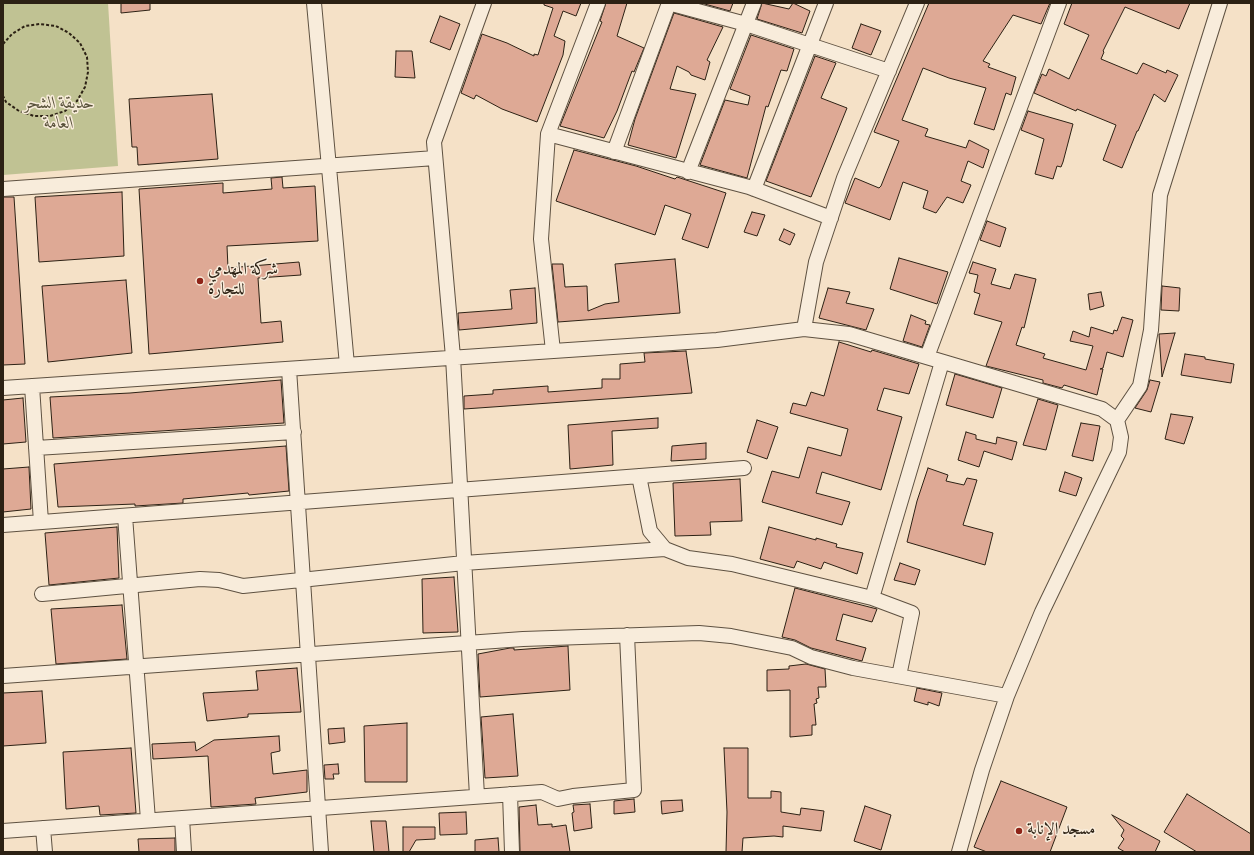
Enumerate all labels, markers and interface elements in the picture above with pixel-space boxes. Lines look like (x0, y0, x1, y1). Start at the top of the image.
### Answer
park label: حديقة الشحر العامة (24, 95, 94, 135)
place label: شركة المهدمي للتجارة (208, 261, 278, 301)
marker: شركة المهدمي للتجارة (195, 276, 205, 286)
place label: مسجد الإنابة (1027, 821, 1095, 841)
marker: مسجد الإنابة (1014, 826, 1024, 836)

